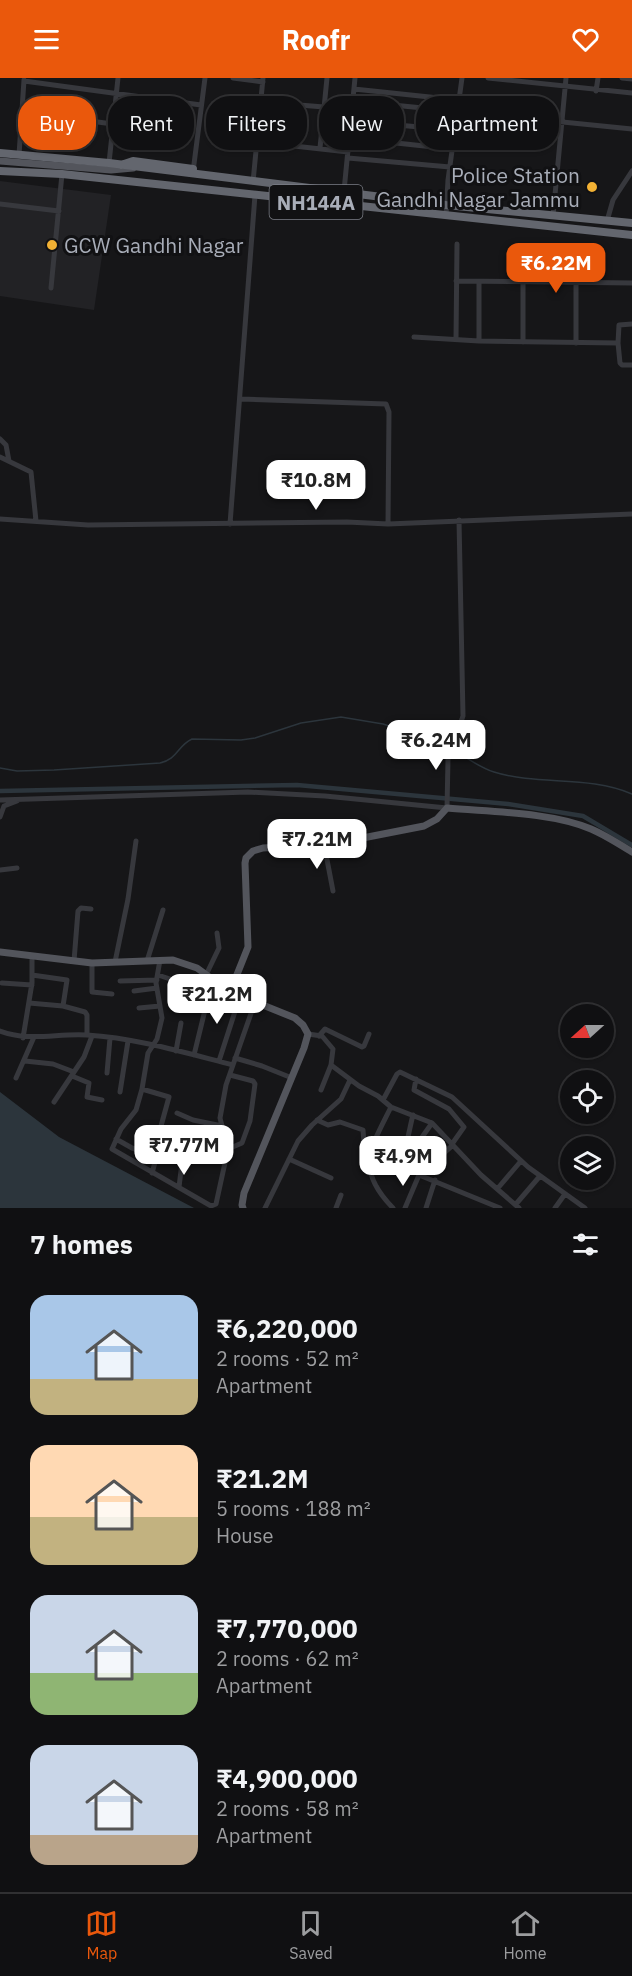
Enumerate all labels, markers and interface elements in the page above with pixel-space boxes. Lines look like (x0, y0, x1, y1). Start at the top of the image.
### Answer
text: Roofr (282, 22, 350, 57)
icon: menu (30, 23, 63, 56)
icon: heart (569, 23, 602, 56)
chip: Buy (18, 96, 96, 150)
chip: Rent (108, 96, 194, 150)
chip: Filters (206, 96, 307, 150)
chip: New (319, 96, 404, 150)
chip: Apartment (416, 96, 559, 150)
place label: Police Station Gandhi Nagar Jammu (376, 161, 580, 213)
marker: Police Station Gandhi Nagar Jammu (585, 180, 599, 194)
road number: NH144A (270, 185, 362, 219)
place label: GCW Gandhi Nagar (64, 231, 244, 259)
marker: GCW Gandhi Nagar (45, 238, 59, 252)
pin: ₹6.22M (507, 243, 605, 294)
text: ₹6.22M (520, 249, 592, 276)
pin: ₹10.8M (267, 460, 365, 511)
text: ₹10.8M (280, 466, 352, 493)
pin: ₹6.24M (387, 720, 485, 771)
text: ₹6.24M (400, 726, 472, 753)
pin: ₹7.21M (268, 819, 366, 870)
text: ₹7.21M (281, 825, 353, 852)
pin: ₹21.2M (168, 974, 266, 1025)
text: ₹21.2M (181, 980, 253, 1007)
north arrow (560, 1004, 614, 1058)
map controls (560, 1004, 614, 1190)
button: locate (560, 1070, 614, 1124)
pin: ₹7.77M (135, 1125, 233, 1176)
text: ₹7.77M (148, 1131, 220, 1158)
pin: ₹4.9M (361, 1136, 445, 1187)
button: layers (560, 1136, 614, 1190)
text: ₹4.9M (373, 1142, 433, 1169)
text: 7 homes (30, 1227, 133, 1261)
icon: filters (569, 1228, 602, 1261)
text: ₹6,220,000 (216, 1311, 358, 1345)
icon: home (78, 1319, 150, 1391)
text: 2 rooms · 52 m² (216, 1345, 359, 1372)
text: Apartment (216, 1372, 312, 1399)
text: ₹21.2M (216, 1461, 309, 1495)
icon: home (78, 1469, 150, 1541)
text: 5 rooms · 188 m² (216, 1495, 371, 1522)
text: House (216, 1522, 273, 1549)
text: ₹7,770,000 (216, 1611, 358, 1645)
icon: home (78, 1619, 150, 1691)
text: 2 rooms · 62 m² (216, 1645, 359, 1672)
text: Apartment (216, 1672, 312, 1699)
text: ₹4,900,000 (216, 1761, 358, 1795)
icon: home (78, 1769, 150, 1841)
text: 2 rooms · 58 m² (216, 1795, 359, 1822)
text: Apartment (216, 1822, 312, 1849)
tab: Map (85, 1907, 118, 1963)
tab: Saved (289, 1907, 333, 1963)
tab: Home (504, 1907, 547, 1963)

